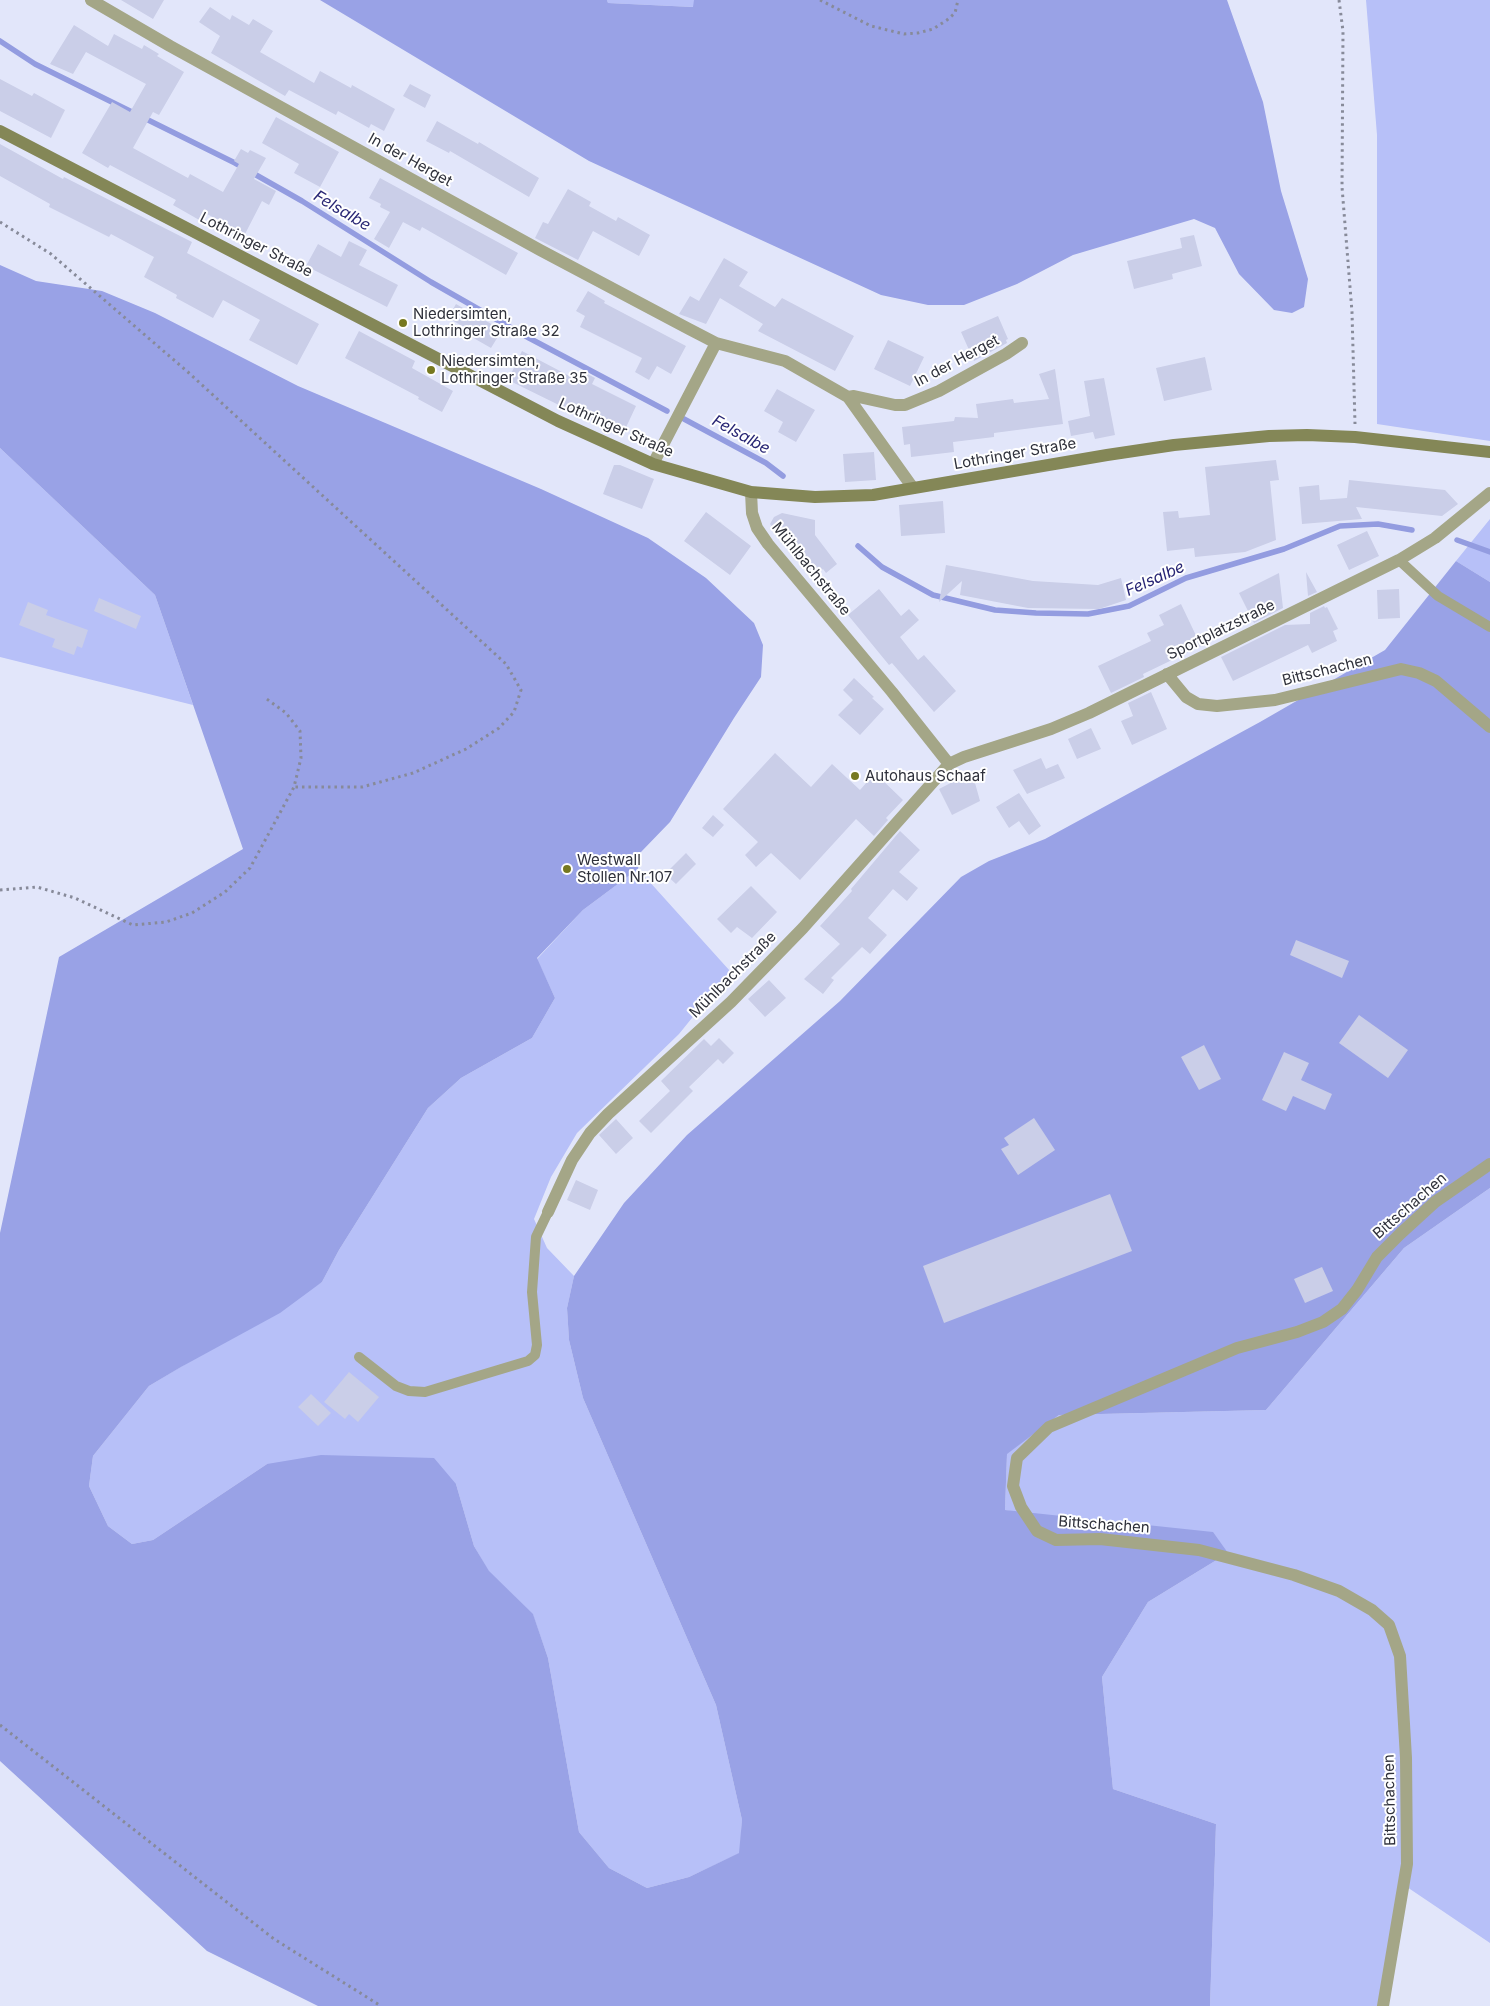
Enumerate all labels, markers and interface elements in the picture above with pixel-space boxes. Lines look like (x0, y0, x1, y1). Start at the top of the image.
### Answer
street label: In der Herget (365, 130, 455, 190)
water label: Felsalbe (310, 187, 374, 235)
street label: Lothringer Straße (197, 209, 315, 281)
place label: Niedersimten, Lothringer Straße 32 (413, 305, 560, 340)
marker: Niedersimten, Lothringer Straße 32 (397, 317, 409, 329)
street label: In der Herget (912, 331, 1002, 391)
place label: Niedersimten, Lothringer Straße 35 (441, 352, 588, 387)
marker: Niedersimten, Lothringer Straße 35 (425, 364, 437, 376)
street label: Lothringer Straße (556, 395, 676, 461)
water label: Felsalbe (709, 411, 773, 459)
street label: Lothringer Straße (952, 434, 1078, 474)
street label: Mühlbachstraße (768, 519, 854, 619)
water label: Felsalbe (1122, 557, 1188, 601)
street label: Sportplatzstraße (1164, 596, 1278, 664)
street label: Bittschachen (1280, 650, 1374, 690)
place label: Autohaus Schaaf (865, 767, 986, 785)
marker: Autohaus Schaaf (849, 770, 861, 782)
place label: Westwall Stollen Nr.107 (577, 851, 672, 886)
marker: Westwall Stollen Nr.107 (561, 863, 573, 875)
street label: Mühlbachstraße (686, 928, 780, 1022)
street label: Bittschachen (1370, 1169, 1450, 1243)
street label: Bittschachen (1058, 1513, 1150, 1537)
street label: Bittschachen (1380, 1754, 1400, 1846)

